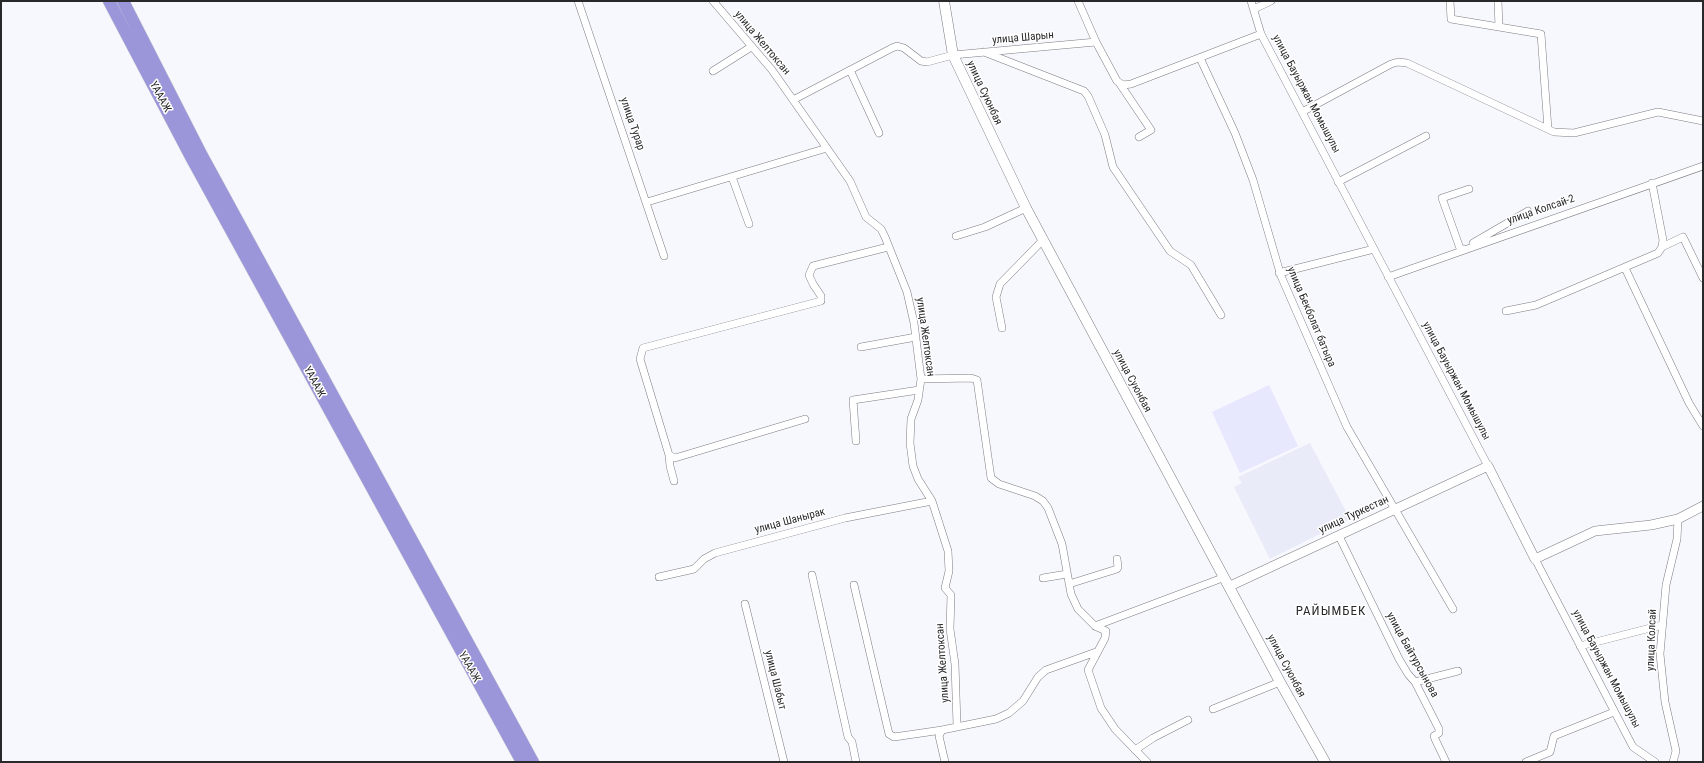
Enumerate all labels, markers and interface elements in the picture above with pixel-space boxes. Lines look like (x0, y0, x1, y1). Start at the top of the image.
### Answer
street label: улица Желтоксан (731, 8, 793, 78)
street label: улица Шарын (992, 29, 1054, 47)
street label: улица Бауыржан Момышулы (1269, 33, 1343, 155)
street label: улица Суюнбая (963, 59, 1005, 127)
street label: ҮАААЖ (146, 79, 174, 115)
street label: улица Турар (617, 96, 647, 152)
street label: улица Колсай-2 (1506, 192, 1576, 228)
street label: улица Бекболат батыра (1284, 265, 1338, 369)
street label: улица Желтоксан (913, 297, 937, 377)
street label: улица Бауыржан Момышулы (1419, 320, 1493, 442)
street label: улица Суюнбая (1110, 347, 1154, 415)
street label: ҮАААЖ (300, 364, 328, 400)
street label: улица Туркестан (1317, 493, 1391, 537)
street label: улица Шанырак (753, 505, 827, 537)
district label: РАЙЫМБЕК (1296, 604, 1366, 620)
street label: улица Бауыржан Момышулы (1569, 608, 1643, 730)
street label: улица Колсай (1644, 609, 1660, 671)
street label: улица Байтурсынова (1383, 610, 1441, 700)
street label: улица Желтоксан (934, 623, 952, 703)
street label: улица Суюнбая (1264, 632, 1308, 700)
street label: ҮАААЖ (455, 649, 483, 685)
street label: улица Шабыт (761, 649, 789, 711)

